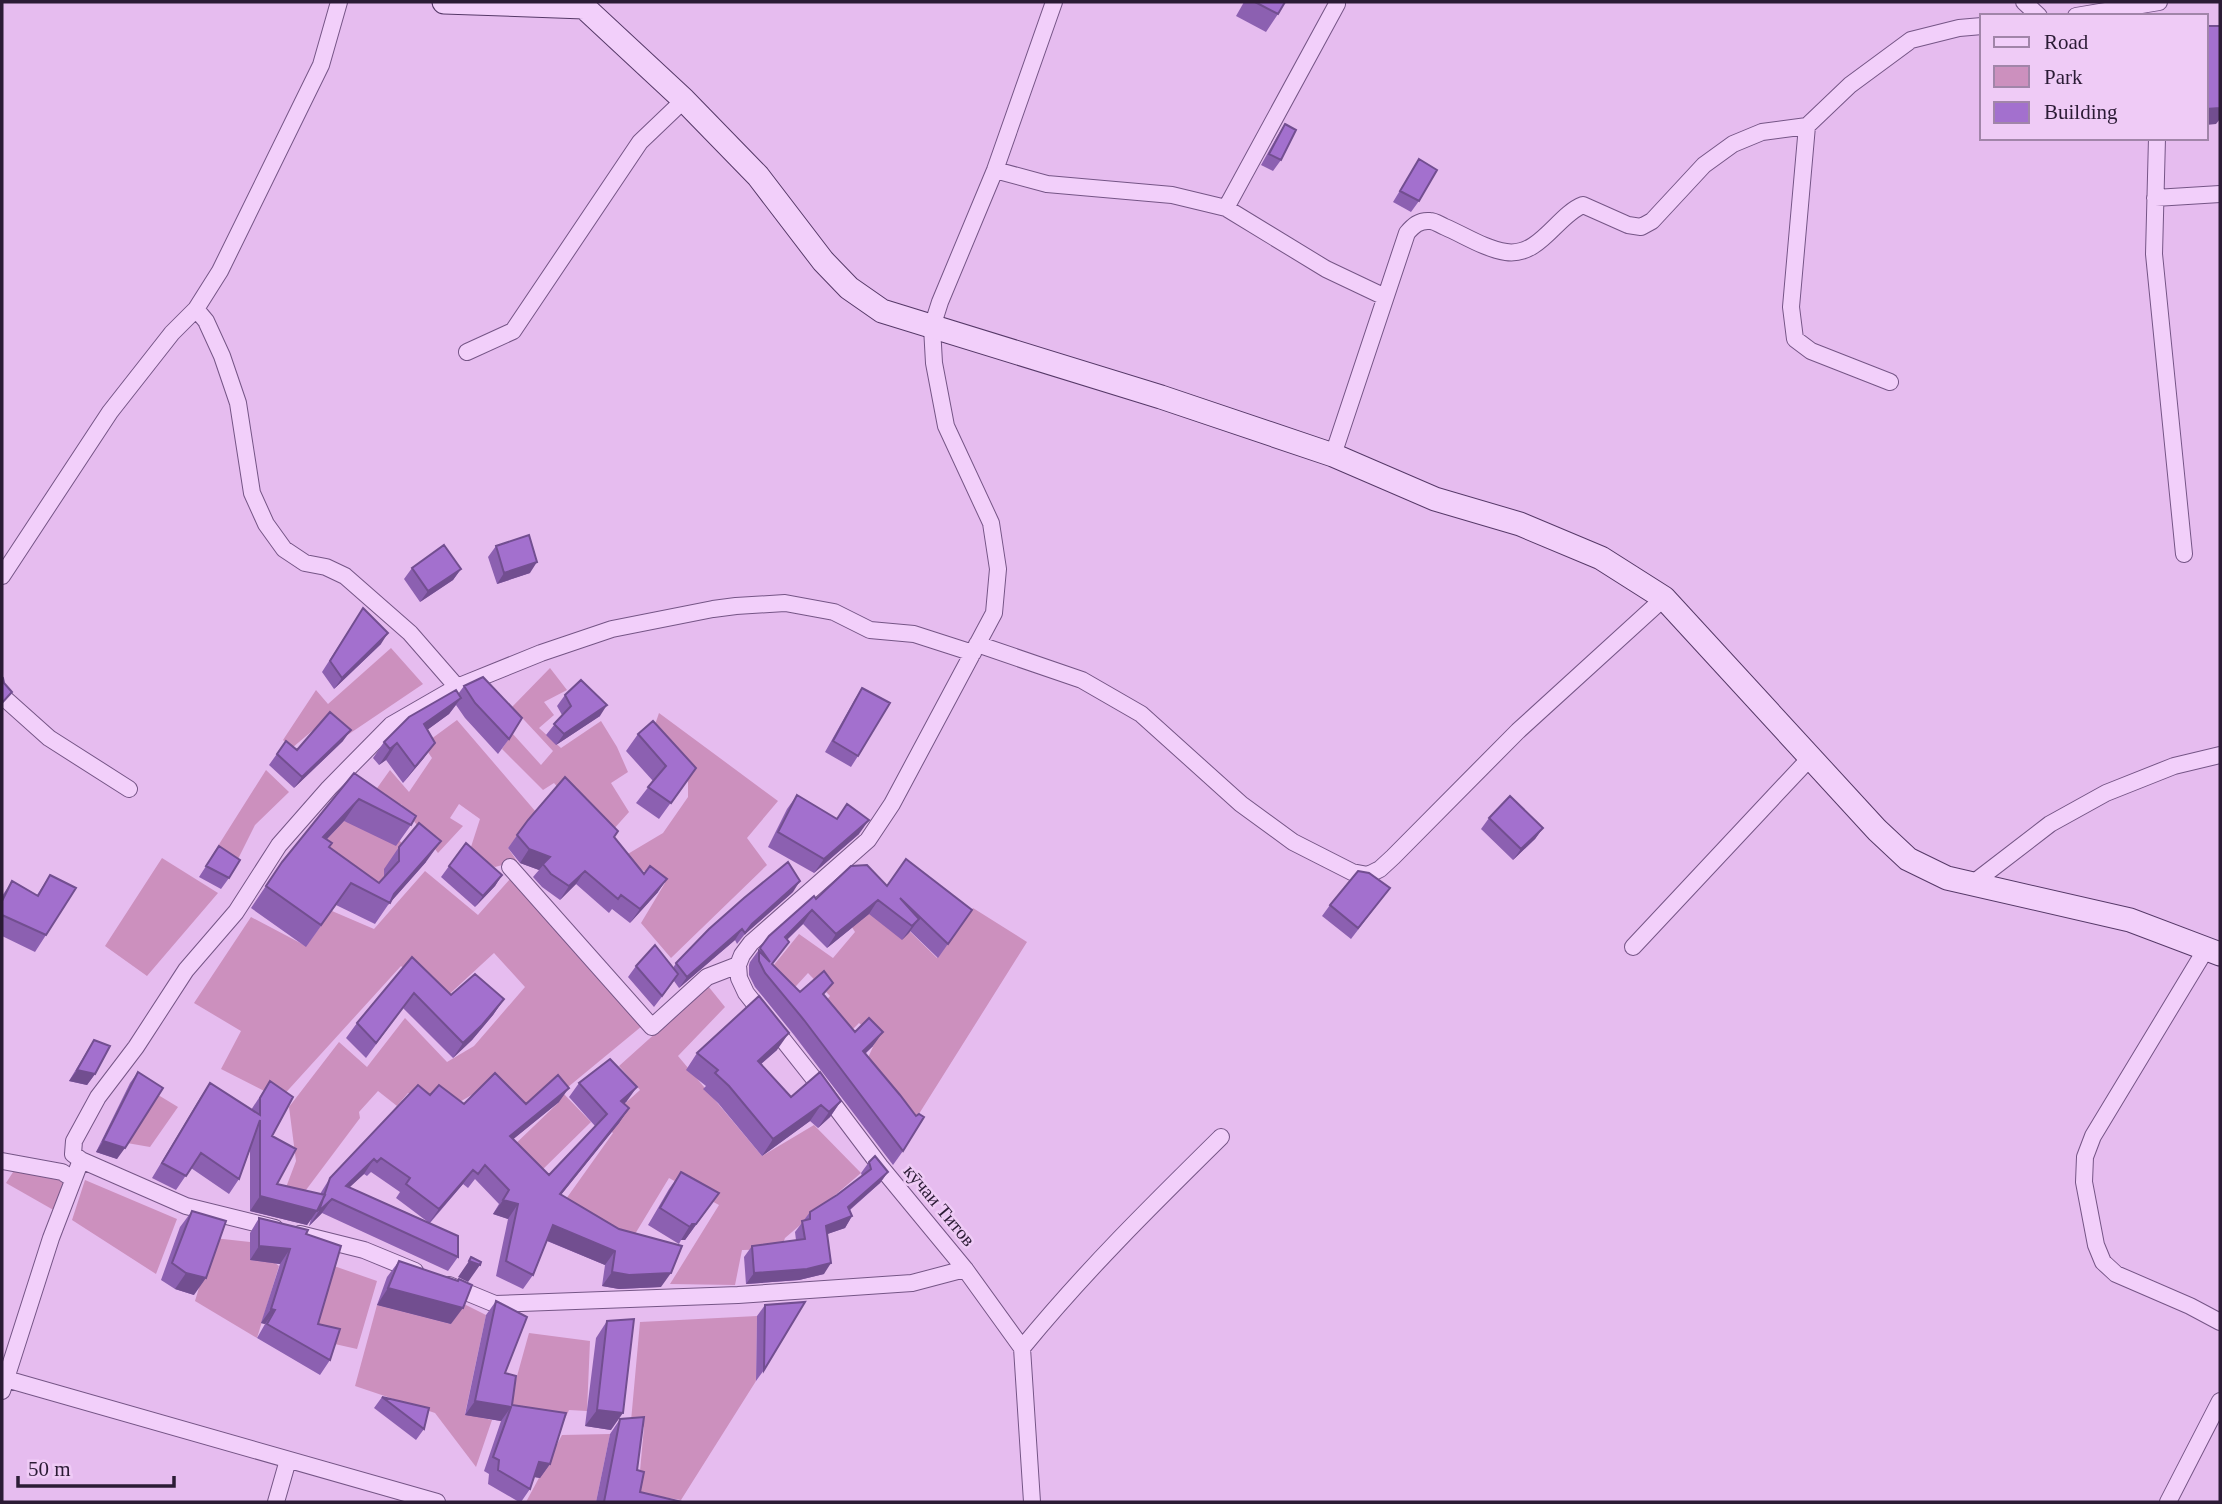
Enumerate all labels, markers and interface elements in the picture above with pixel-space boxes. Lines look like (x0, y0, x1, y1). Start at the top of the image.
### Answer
legend (1980, 14, 2208, 140)
text: Road (2044, 30, 2089, 54)
text: Park (2044, 65, 2083, 89)
text: Building (2044, 100, 2118, 124)
street label: кӯчаи Титов (900, 1160, 980, 1250)
scale bar (18, 1444, 173, 1488)
text: 50 m (28, 1457, 71, 1481)

